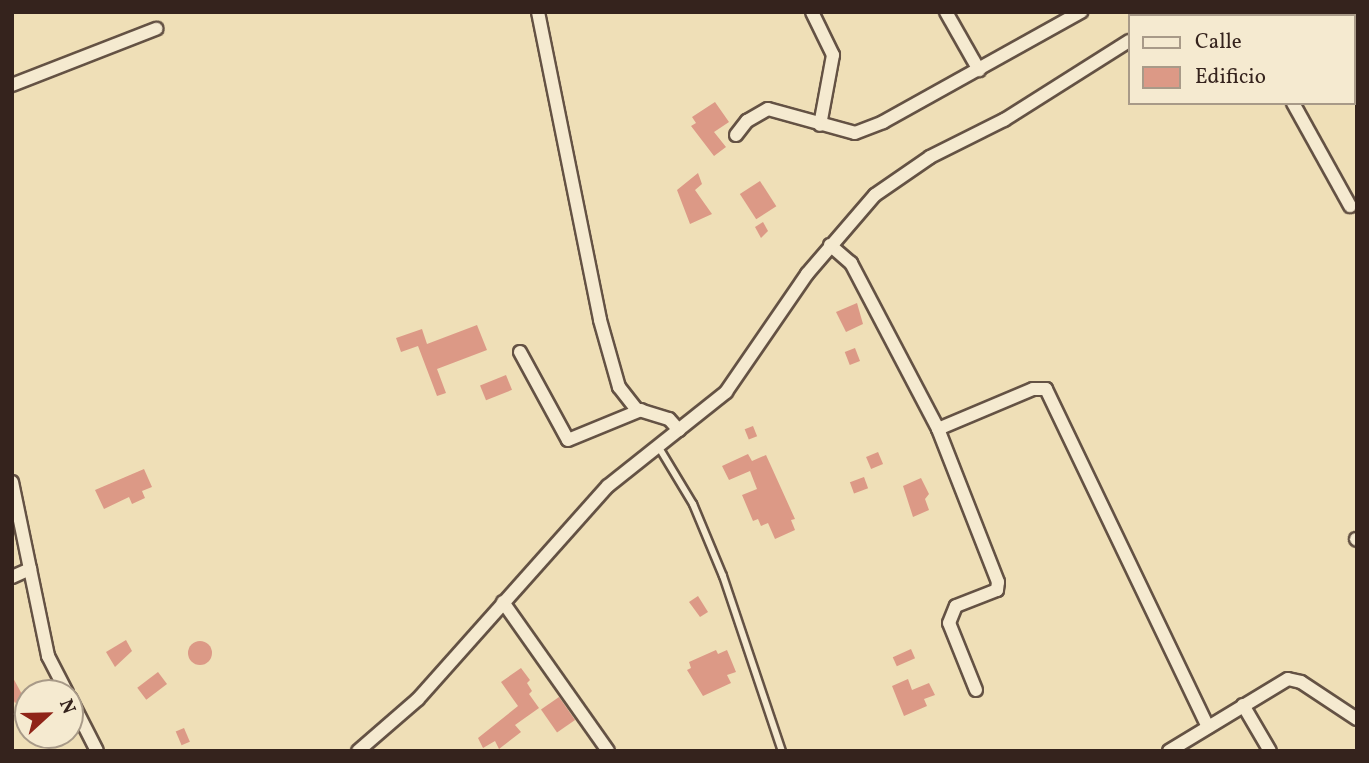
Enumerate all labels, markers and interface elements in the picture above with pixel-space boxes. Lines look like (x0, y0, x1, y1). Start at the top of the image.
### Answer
legend (1128, 14, 1355, 105)
text: Calle (1195, 28, 1242, 57)
text: Edificio (1195, 63, 1266, 92)
north arrow (14, 679, 84, 749)
text: N (52, 696, 81, 718)

